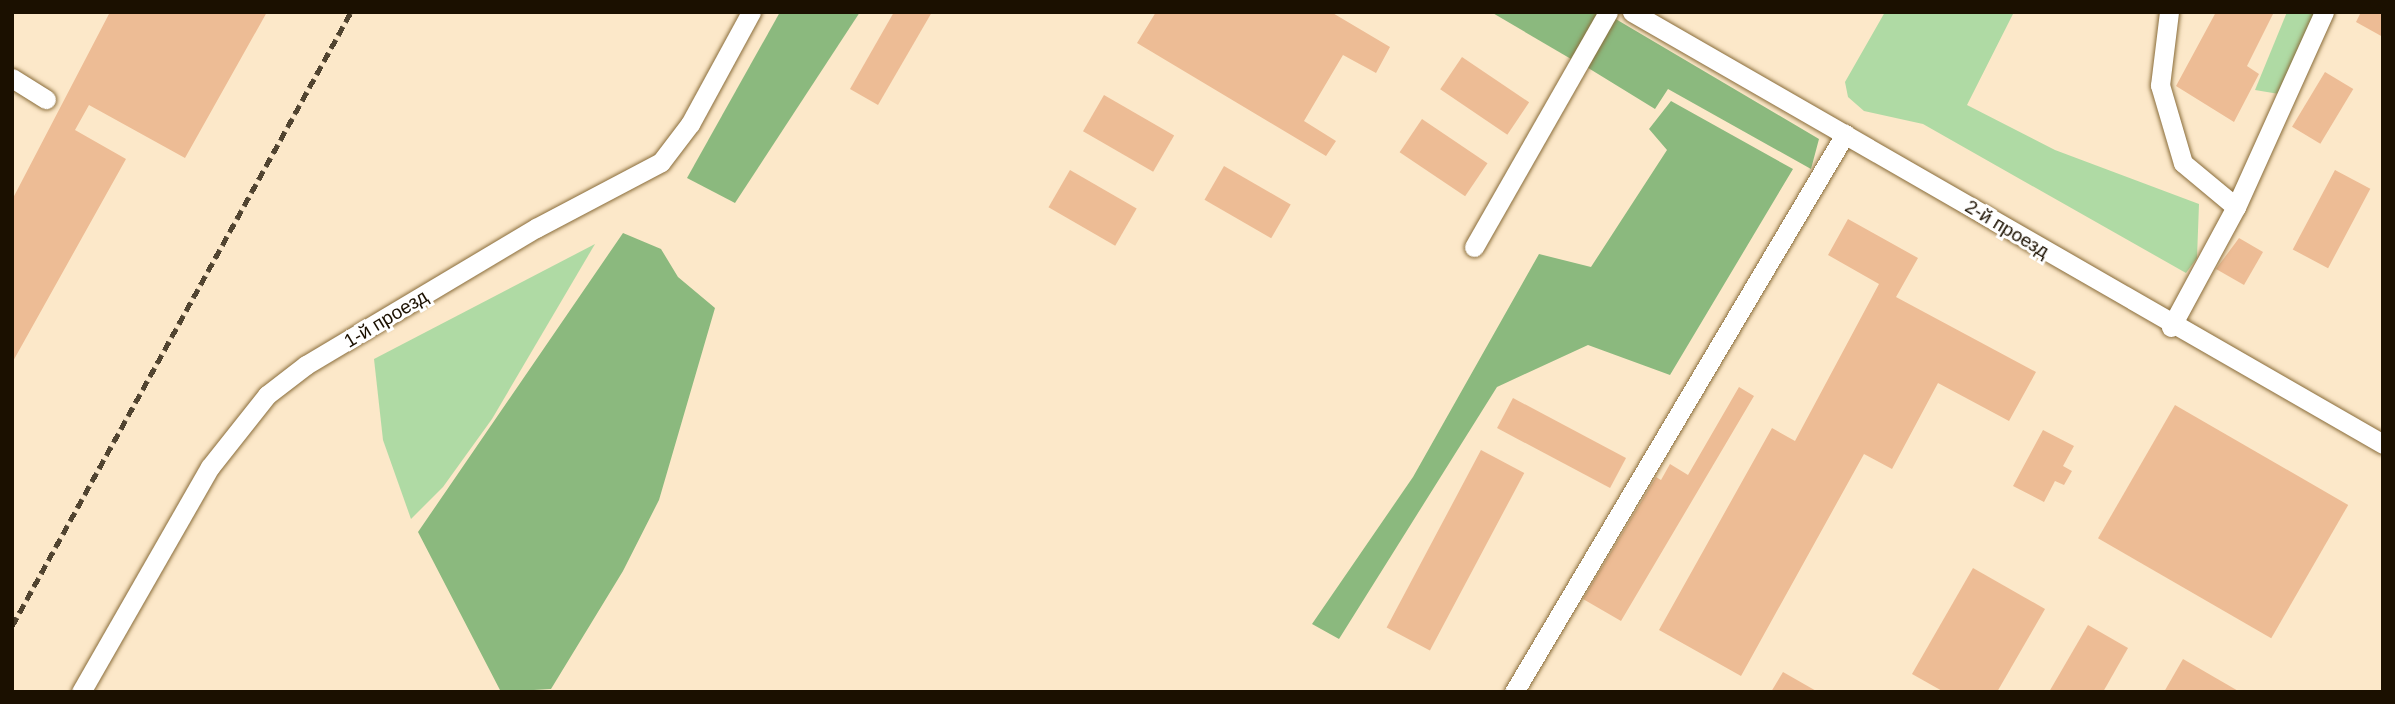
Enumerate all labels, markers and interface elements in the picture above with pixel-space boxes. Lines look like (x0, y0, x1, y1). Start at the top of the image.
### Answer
street label: 2-й проезд (1961, 195, 2053, 263)
street label: 1-й проезд (340, 285, 432, 353)

